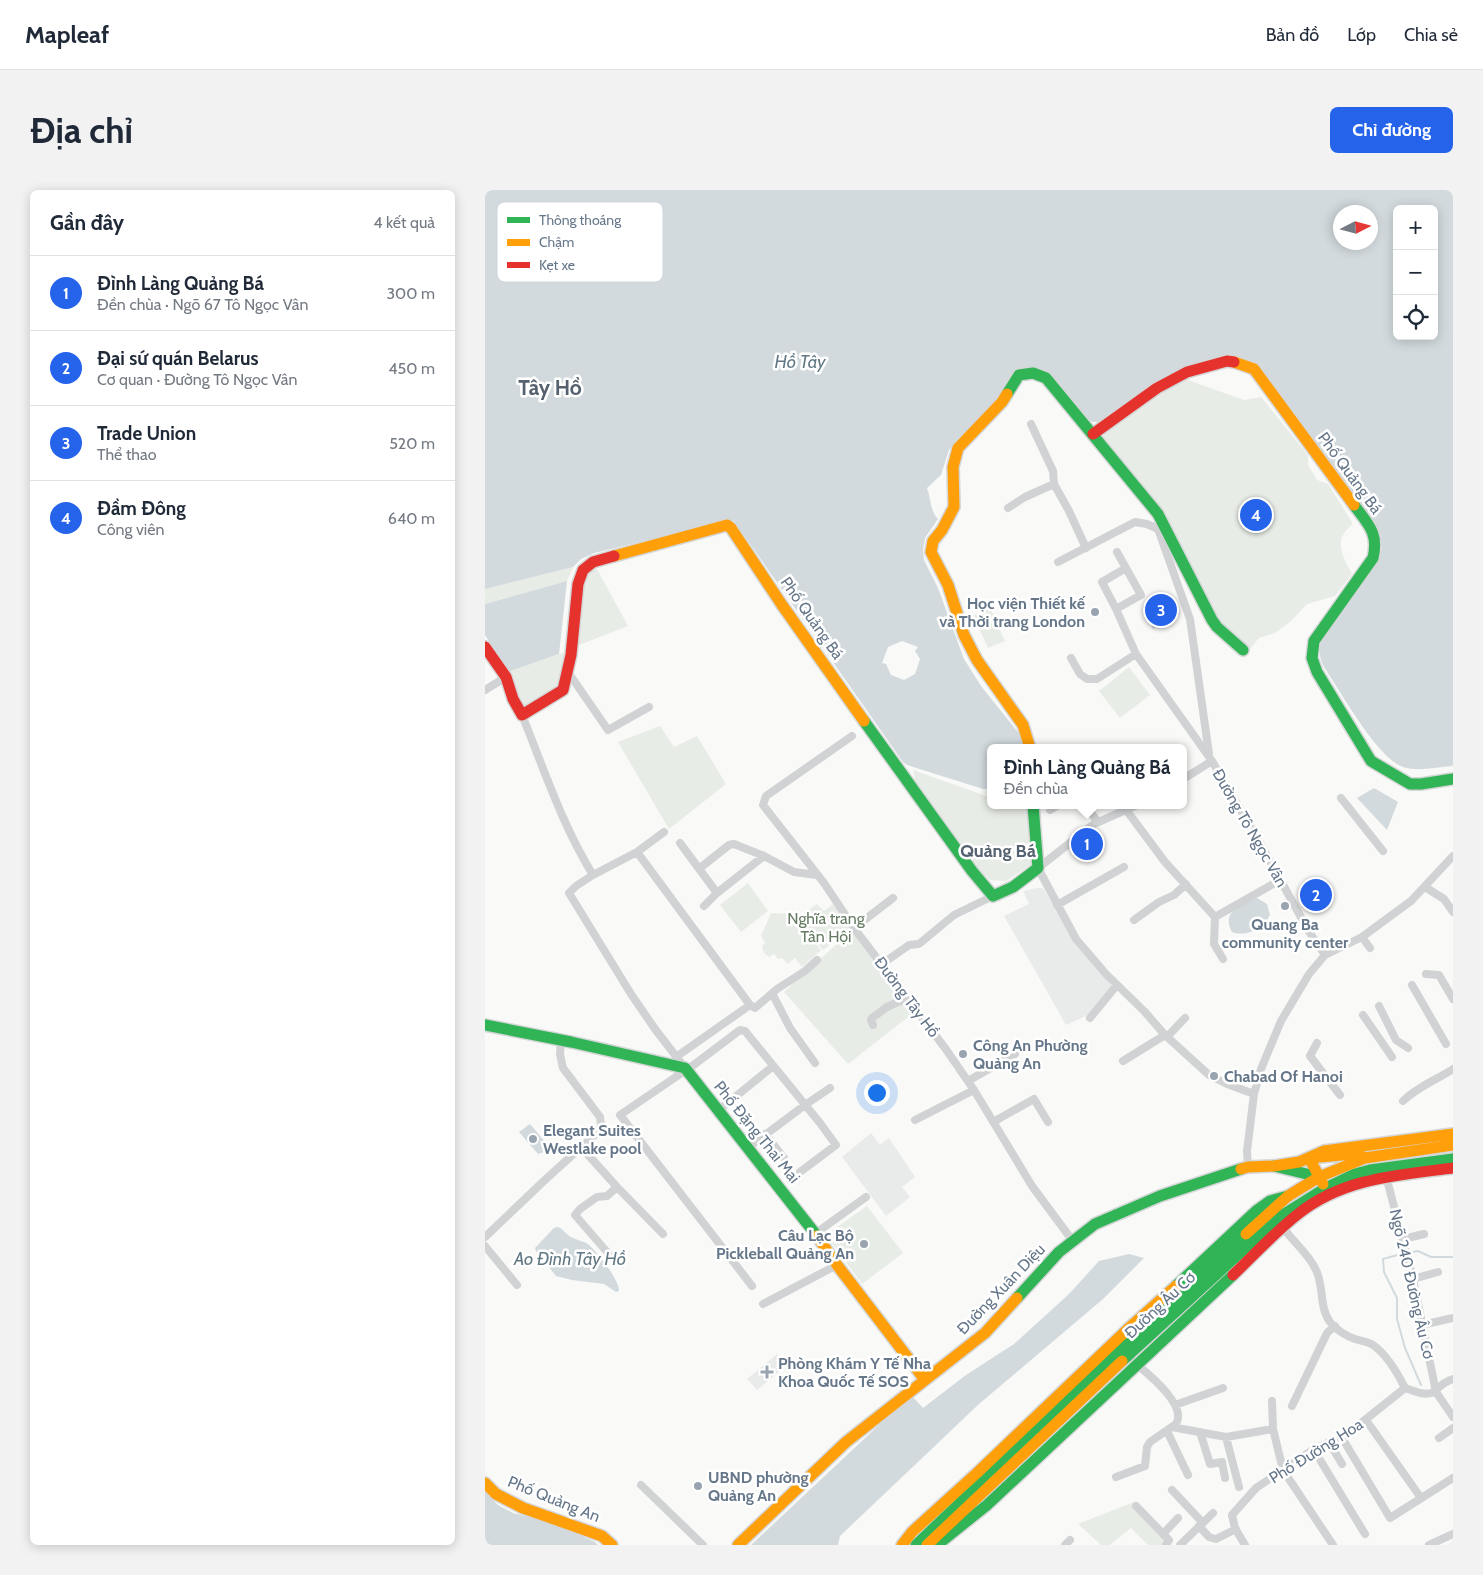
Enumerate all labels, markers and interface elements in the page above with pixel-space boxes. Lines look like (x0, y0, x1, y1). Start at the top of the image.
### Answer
text: Mapleaf (25, 20, 109, 49)
text: Bản đồ (1266, 24, 1319, 46)
text: Lớp (1347, 24, 1376, 46)
text: Chia sẻ (1404, 24, 1458, 46)
button: Chỉ đường (1330, 107, 1453, 153)
text: Địa chỉ (30, 109, 133, 152)
legend (497, 202, 663, 282)
north arrow (1333, 205, 1378, 250)
map controls (1393, 205, 1438, 340)
button: + (1393, 205, 1438, 250)
text: Gần đây (50, 210, 124, 235)
text: Thông thoáng (539, 211, 622, 229)
text: 4 kết quả (373, 213, 435, 232)
text: Chậm (539, 233, 574, 251)
button: − (1393, 250, 1438, 295)
text: Kẹt xe (539, 256, 575, 274)
text: Đình Làng Quảng Bá (97, 272, 264, 295)
text: 1 (63, 284, 69, 303)
text: 300 m (386, 284, 435, 303)
text: Đền chùa · Ngõ 67 Tô Ngọc Vân (97, 295, 308, 314)
button: locate (1393, 295, 1438, 340)
text: Đại sứ quán Belarus (97, 347, 259, 370)
water label: Hồ Tây (774, 351, 826, 373)
text: 2 (62, 359, 70, 378)
text: 450 m (388, 359, 435, 378)
text: Cơ quan · Đường Tô Ngọc Vân (97, 370, 297, 389)
district label: Tây Hồ (518, 375, 582, 400)
text: Trade Union (97, 422, 196, 445)
street label: Phố Quảng Bá (1314, 429, 1386, 518)
text: 3 (62, 434, 70, 453)
text: 520 m (389, 434, 435, 453)
text: Thể thao (97, 445, 156, 464)
pin: 4 (1240, 496, 1272, 534)
text: Đầm Đông (97, 497, 186, 520)
text: 4 (61, 509, 71, 528)
text: 640 m (388, 509, 435, 528)
text: Công viên (97, 520, 164, 539)
street label: Phố Quảng Bá (777, 573, 848, 663)
pin: 3 (1145, 591, 1177, 629)
place label: Học viện Thiết kế và Thời trang London (939, 594, 1086, 631)
marker: Học viện Thiết kế và Thời trang London (1089, 606, 1101, 618)
popup (987, 744, 1187, 809)
text: Đình Làng Quảng Bá (1004, 756, 1170, 779)
street label: Đường Tô Ngọc Vân (1208, 765, 1292, 891)
text: Đền chùa (1004, 779, 1068, 798)
pin: 1 (1071, 825, 1103, 863)
district label: Quảng Bá (960, 840, 1036, 862)
pin: 2 (1300, 876, 1332, 914)
marker: Quang Ba community center (1279, 900, 1291, 912)
park label: Nghĩa trang Tân Hội (787, 909, 866, 946)
place label: Quang Ba community center (1222, 915, 1349, 952)
street label: Đường Tây Hồ (871, 953, 944, 1041)
place label: Công An Phường Quảng An (973, 1036, 1088, 1073)
marker: Công An Phường Quảng An (957, 1048, 969, 1060)
place label: Chabad Of Hanoi (1224, 1067, 1343, 1086)
marker: Chabad Of Hanoi (1208, 1070, 1220, 1082)
street label: Phố Đặng Thai Mai (710, 1077, 804, 1187)
your location (864, 1080, 890, 1106)
place label: Elegant Suites Westlake pool (543, 1121, 641, 1158)
marker: Elegant Suites Westlake pool (527, 1133, 539, 1145)
street label: Ngõ 240 Đường Âu Cơ (1386, 1207, 1439, 1361)
place label: Câu Lạc Bộ Pickleball Quảng An (716, 1226, 854, 1263)
marker: Câu Lạc Bộ Pickleball Quảng An (858, 1238, 870, 1250)
street label: Đường Xuân Diệu (953, 1240, 1049, 1338)
water label: Ao Đình Tây Hồ (513, 1248, 626, 1270)
street label: Đường Âu Cơ (1121, 1267, 1199, 1342)
place label: Phòng Khám Y Tế Nha Khoa Quốc Tế SOS (778, 1354, 931, 1391)
marker: Phòng Khám Y Tế Nha Khoa Quốc Tế SOS (760, 1365, 774, 1379)
street label: Phố Đường Hoa (1266, 1414, 1367, 1487)
place label: UBND phường Quảng An (708, 1468, 809, 1505)
street label: Phố Quảng An (505, 1472, 603, 1526)
marker: UBND phường Quảng An (692, 1480, 704, 1492)

